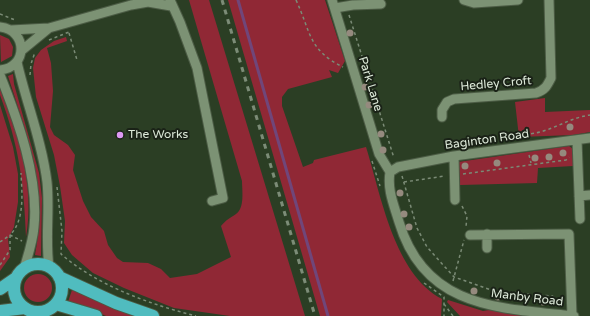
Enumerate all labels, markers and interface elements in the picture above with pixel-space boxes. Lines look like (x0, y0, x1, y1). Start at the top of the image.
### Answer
street label: Park Lane (355, 55, 385, 113)
street label: Hedley Croft (460, 74, 532, 94)
street label: Baginton Road (444, 127, 530, 153)
place label: The Works (128, 128, 188, 142)
marker: The Works (115, 130, 125, 140)
street label: Manby Road (490, 286, 564, 310)

